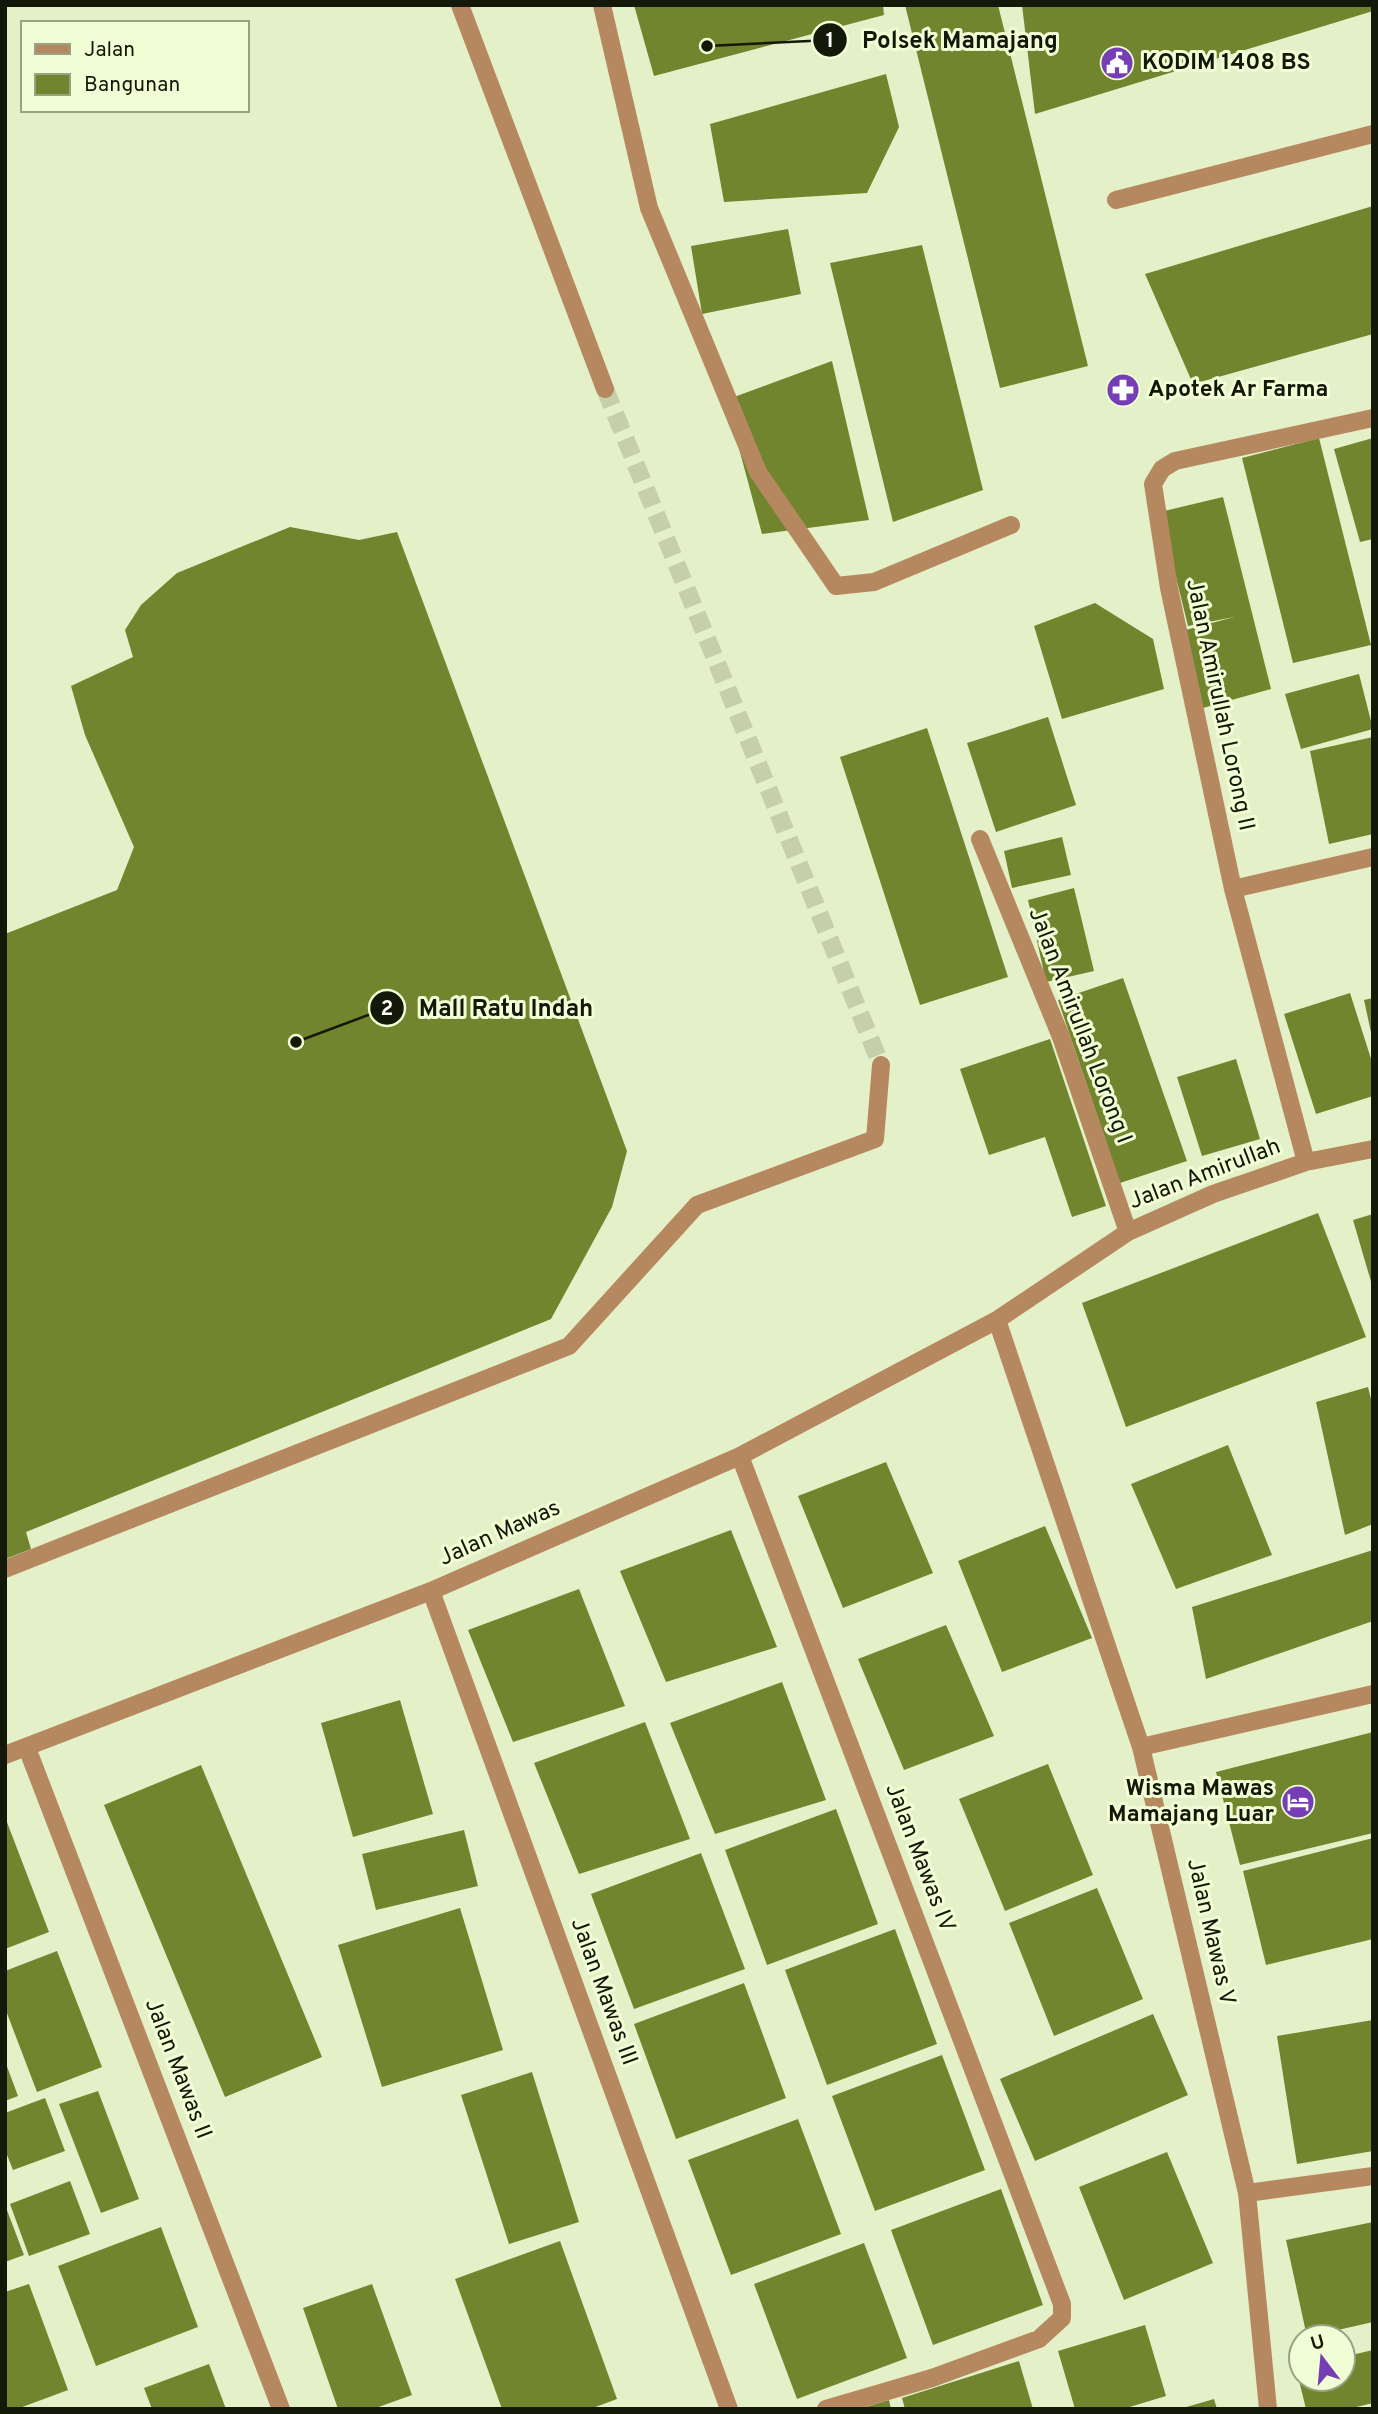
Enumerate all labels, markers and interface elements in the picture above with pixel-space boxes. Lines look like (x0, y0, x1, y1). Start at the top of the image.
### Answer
callout: Polsek Mamajang (813, 17, 1072, 62)
legend (21, 21, 248, 112)
text: Polsek Mamajang (862, 27, 1058, 57)
text: 1 (826, 28, 834, 55)
text: Jalan (84, 37, 135, 64)
public building icon: KODIM 1408 BS (1098, 44, 1136, 82)
place label: KODIM 1408 BS (1142, 49, 1311, 78)
text: Bangunan (84, 72, 180, 99)
pharmacy icon: Apotek Ar Farma (1104, 371, 1142, 409)
place label: Apotek Ar Farma (1148, 376, 1328, 405)
street label: Jalan Amirullah Lorong II (1178, 576, 1260, 834)
street label: Jalan Amirullah Lorong I (1021, 904, 1137, 1148)
callout: Mall Ratu Indah (369, 986, 607, 1031)
text: Mall Ratu Indah (419, 995, 593, 1025)
text: 2 (381, 996, 393, 1023)
street label: Jalan Amirullah (1125, 1133, 1285, 1217)
street label: Jalan Mawas (435, 1494, 565, 1574)
place label: Wisma Mawas Mamajang Luar (1108, 1775, 1274, 1830)
street label: Jalan Mawas IV (877, 1779, 961, 1937)
hotel icon: Wisma Mawas Mamajang Luar (1279, 1783, 1317, 1821)
street label: Jalan Mawas V (1179, 1856, 1241, 2008)
street label: Jalan Mawas III (563, 1914, 643, 2070)
street label: Jalan Mawas II (137, 1994, 217, 2144)
north arrow (1287, 2323, 1357, 2393)
text: U (1308, 2330, 1328, 2357)

